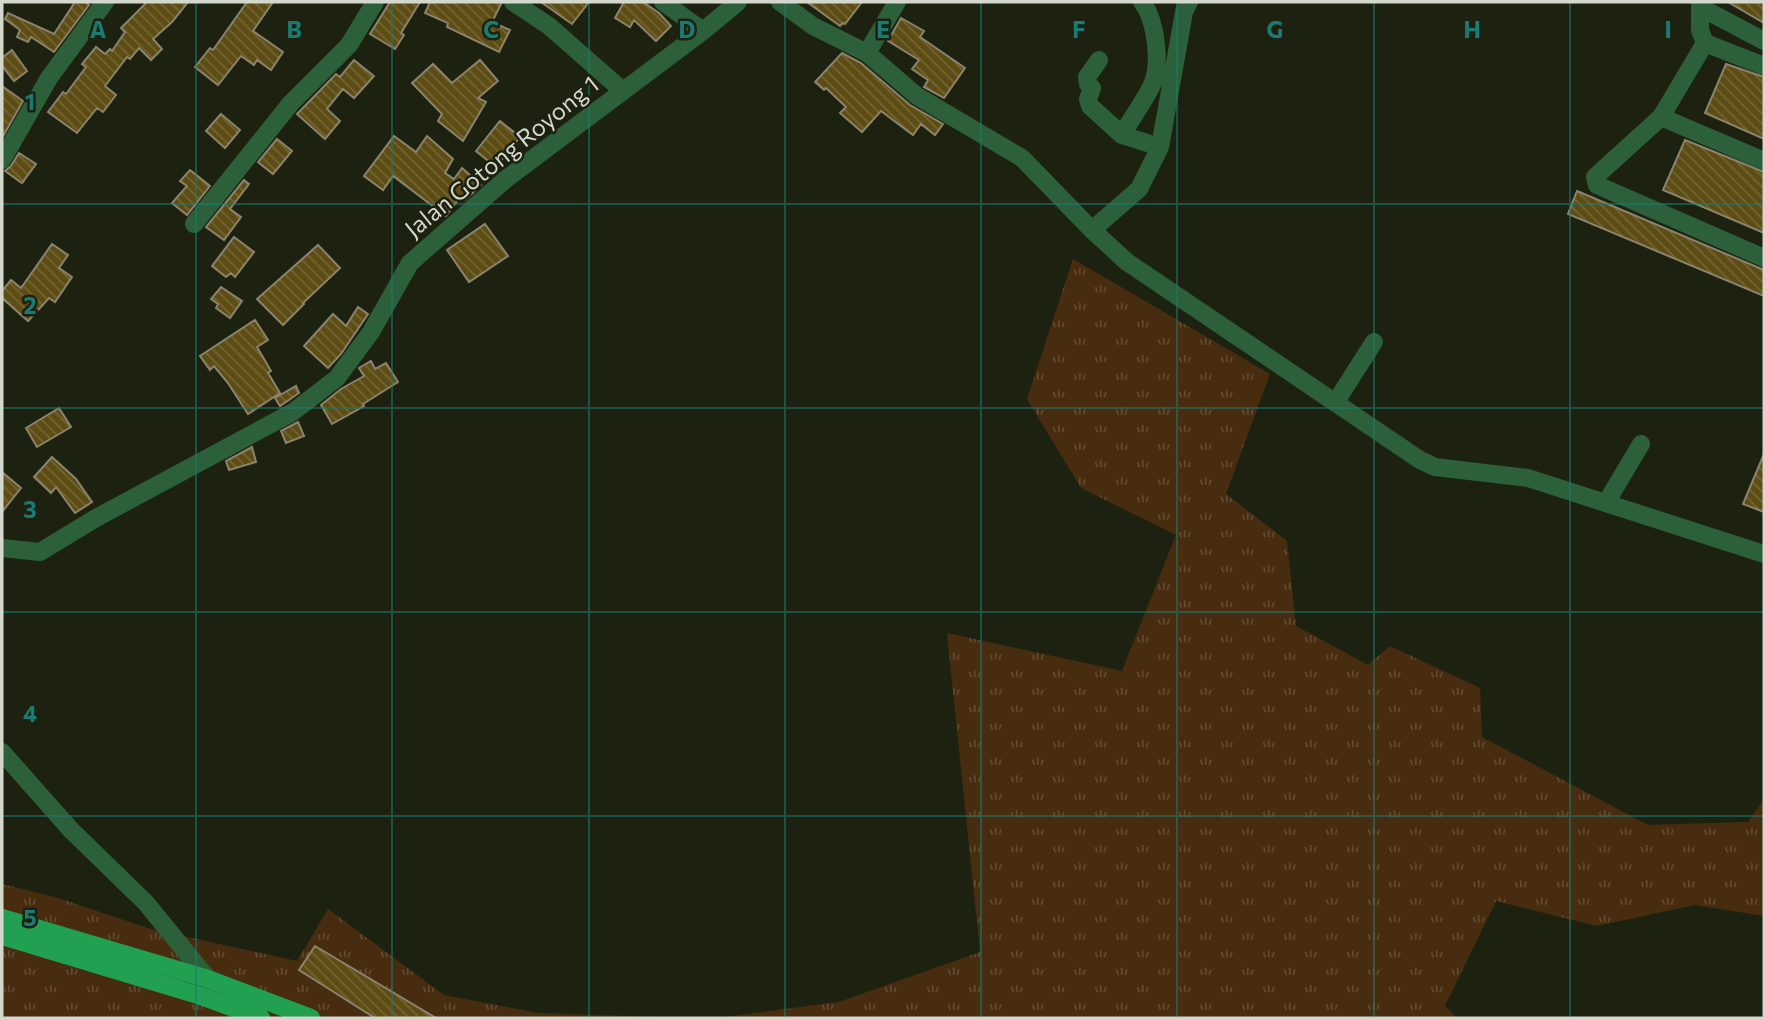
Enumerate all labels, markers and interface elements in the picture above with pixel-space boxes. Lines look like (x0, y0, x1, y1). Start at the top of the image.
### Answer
text: A (90, 15, 107, 43)
text: B (286, 15, 302, 43)
text: C (483, 15, 499, 43)
text: D (679, 15, 696, 43)
text: E (876, 15, 890, 43)
text: F (1072, 15, 1086, 43)
text: G (1267, 15, 1283, 43)
text: H (1463, 15, 1481, 43)
text: I (1664, 15, 1672, 43)
street label: Jalan Gotong Royong 1 (398, 69, 604, 243)
text: 1 (25, 87, 35, 115)
text: 2 (23, 291, 37, 319)
text: 3 (23, 495, 37, 523)
text: 4 (23, 699, 37, 727)
text: 5 (23, 903, 37, 931)

